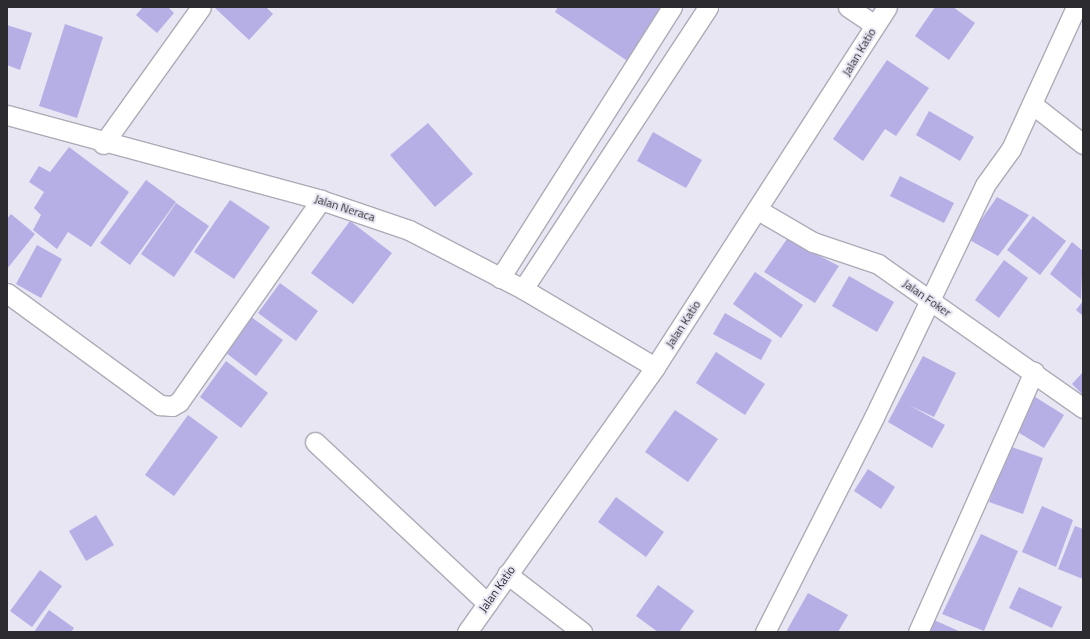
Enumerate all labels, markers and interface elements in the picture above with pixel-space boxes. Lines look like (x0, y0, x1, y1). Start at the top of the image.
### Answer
street label: Jalan Katio (839, 25, 879, 79)
street label: Jalan Neraca (313, 191, 377, 225)
street label: Jalan Foker (900, 276, 954, 320)
street label: Jalan Katio (662, 298, 704, 350)
street label: Jalan Katio (476, 563, 518, 615)

